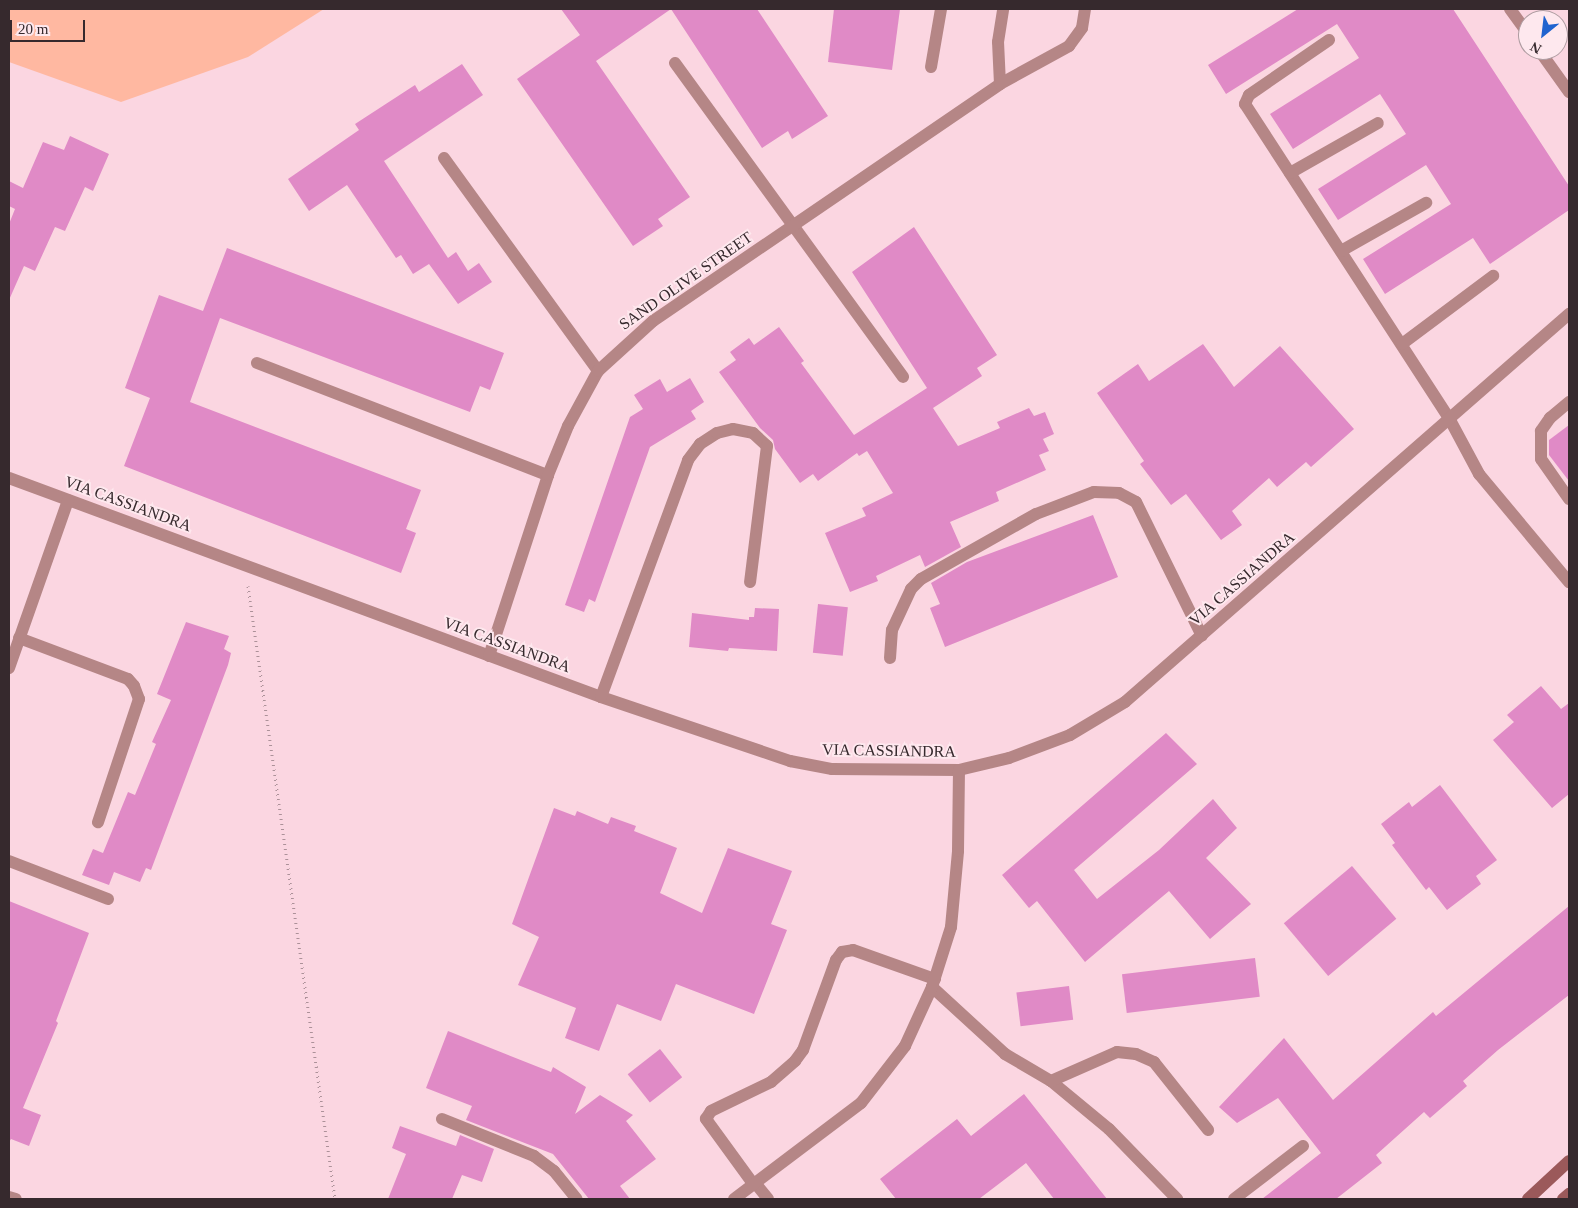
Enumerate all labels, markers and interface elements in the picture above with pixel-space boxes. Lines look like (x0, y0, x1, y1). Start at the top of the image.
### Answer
scale bar (12, 10, 88, 42)
north arrow (1518, 10, 1568, 60)
text: 20 m (18, 21, 48, 37)
text: N (1528, 39, 1544, 57)
street label: SAND OLIVE STREET (616, 228, 756, 334)
street label: VIA CASSIANDRA (61, 472, 195, 536)
street label: VIA CASSIANDRA (1185, 528, 1299, 630)
street label: VIA CASSIANDRA (440, 613, 574, 677)
street label: VIA CASSIANDRA (822, 740, 956, 762)

